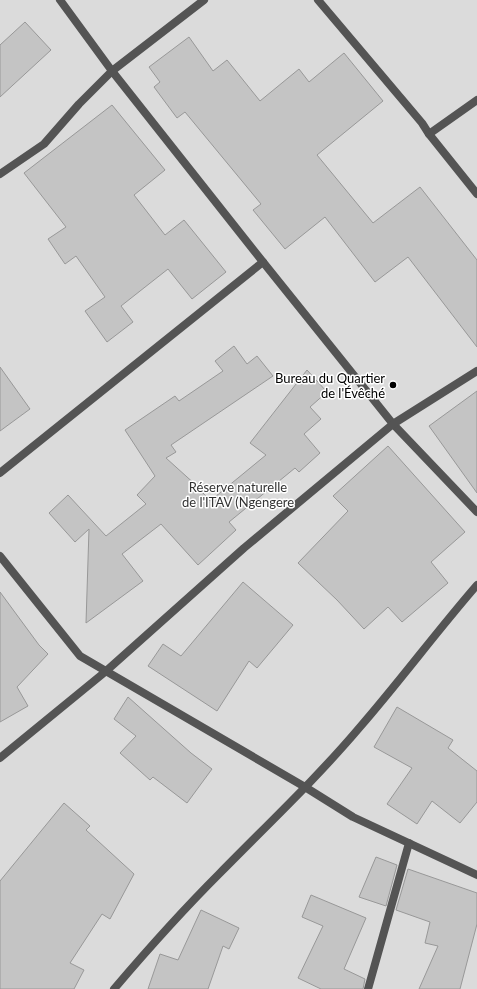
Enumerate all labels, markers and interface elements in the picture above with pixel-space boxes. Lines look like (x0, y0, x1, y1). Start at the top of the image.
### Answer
place label: Bureau du Quartier de l'Évêché (275, 370, 385, 401)
marker: Bureau du Quartier de l'Évêché (388, 380, 398, 390)
park label: Réserve naturelle de l'ITAV (Ngengere (182, 479, 294, 510)

